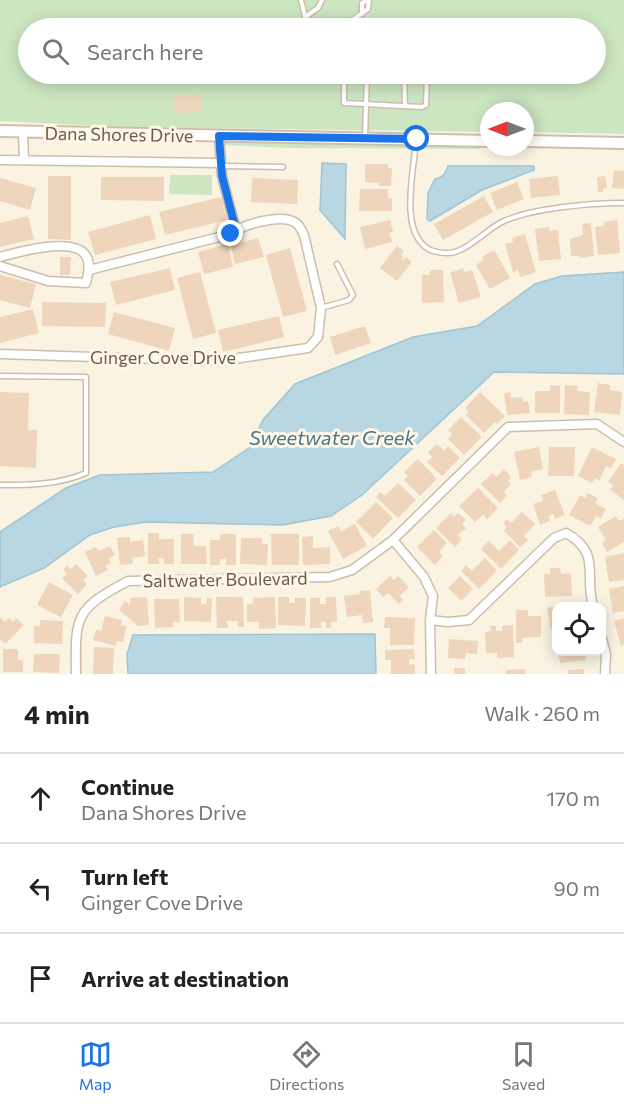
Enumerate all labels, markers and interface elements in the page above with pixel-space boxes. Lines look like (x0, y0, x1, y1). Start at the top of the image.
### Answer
search box (18, 18, 606, 84)
icon: search (39, 35, 72, 68)
text: Search here (87, 38, 203, 65)
north arrow (480, 102, 534, 156)
street label: Dana Shores Drive (44, 122, 194, 146)
route start (403, 125, 429, 151)
route end (217, 220, 243, 246)
street label: Ginger Cove Drive (90, 346, 236, 368)
water label: Sweetwater Creek (249, 425, 416, 449)
street label: Saltwater Boulevard (142, 567, 308, 591)
map controls (552, 602, 606, 656)
button: locate (552, 602, 606, 656)
text: 4 min (24, 698, 90, 729)
text: Walk · 260 m (484, 701, 600, 725)
text: Continue (81, 773, 174, 800)
icon: ahead (24, 782, 57, 815)
text: 170 m (547, 786, 600, 810)
text: Dana Shores Drive (81, 800, 247, 824)
text: Turn left (81, 863, 168, 890)
icon: left (24, 872, 57, 905)
text: 90 m (554, 876, 600, 900)
text: Ginger Cove Drive (81, 890, 243, 914)
icon: arrive (24, 962, 57, 995)
text: Arrive at destination (81, 965, 289, 992)
tab: Map (79, 1038, 112, 1093)
tab: Directions (269, 1038, 344, 1093)
tab: Saved (502, 1038, 545, 1093)

